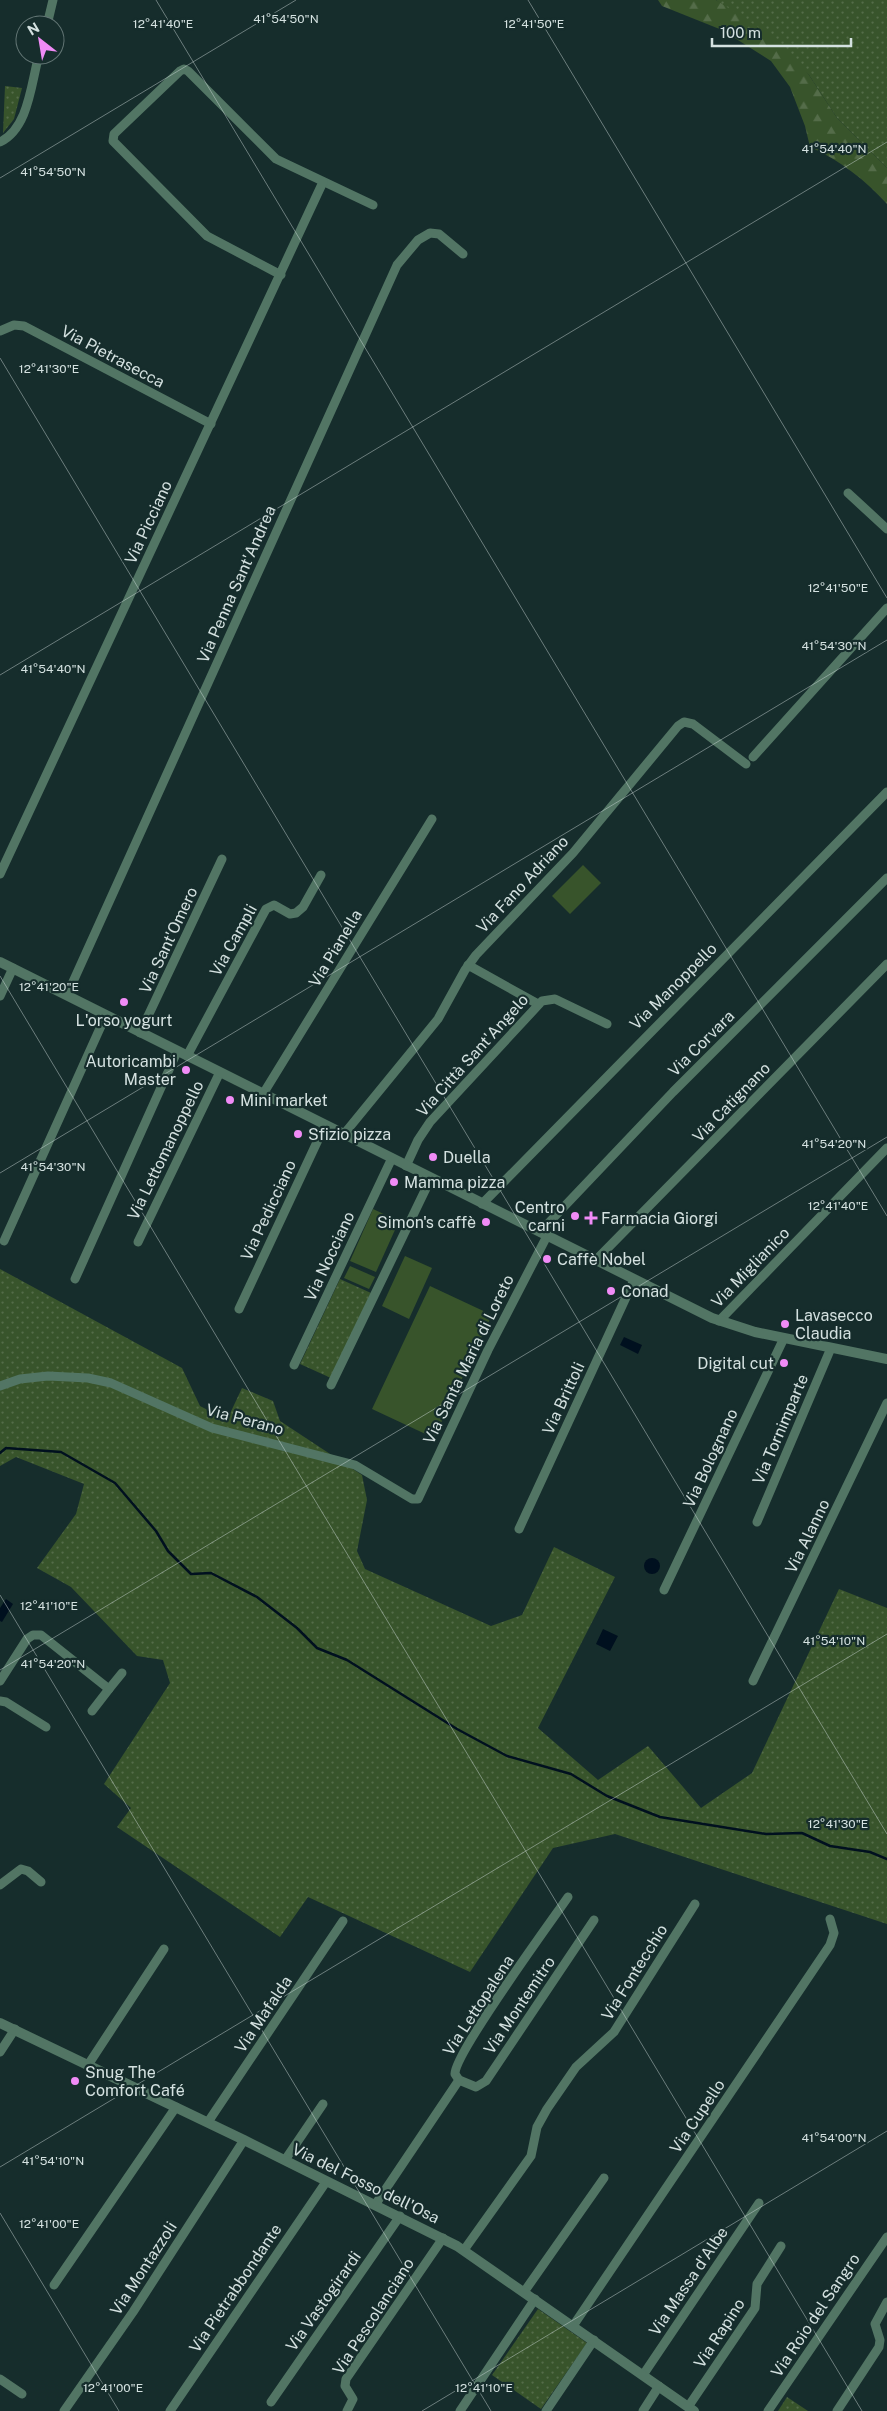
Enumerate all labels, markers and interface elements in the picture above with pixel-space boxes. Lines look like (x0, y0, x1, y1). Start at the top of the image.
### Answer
text: 41°54'50"N (253, 12, 319, 26)
north arrow (15, 15, 65, 65)
scale bar (712, 15, 851, 47)
text: 12°41'40"E (133, 17, 193, 31)
text: 12°41'50"E (504, 17, 564, 31)
text: N (24, 19, 42, 39)
text: 100 m (720, 24, 761, 41)
text: 41°54'40"N (801, 142, 867, 156)
text: 41°54'50"N (20, 165, 86, 179)
street label: Via Pietrasecca (58, 321, 168, 392)
text: 12°41'30"E (19, 362, 79, 376)
street label: Via Picciano (121, 477, 176, 567)
street label: Via Penna Sant'Andrea (193, 503, 280, 666)
text: 12°41'50"E (808, 581, 868, 595)
text: 41°54'30"N (801, 639, 867, 653)
text: 41°54'40"N (20, 662, 86, 676)
street label: Via Fano Adriano (472, 832, 572, 937)
street label: Via Sant'Omero (135, 884, 201, 997)
street label: Via Campli (206, 901, 261, 980)
street label: Via Pianella (305, 906, 366, 990)
street label: Via Manoppello (626, 939, 721, 1034)
text: 12°41'20"E (19, 980, 79, 994)
street label: Via Città Sant'Angelo (412, 990, 532, 1120)
marker: L'orso yogurt (118, 996, 130, 1008)
street label: Via Corvara (664, 1006, 738, 1080)
place label: L'orso yogurt (75, 1011, 173, 1030)
place label: Autoricambi Master (85, 1052, 176, 1089)
street label: Via Catignano (689, 1059, 774, 1146)
marker: Autoricambi Master (180, 1064, 192, 1076)
street label: Via Lettomanoppello (123, 1077, 207, 1223)
place label: Mini market (240, 1091, 328, 1110)
marker: Mini market (224, 1094, 236, 1106)
place label: Sfizio pizza (308, 1125, 391, 1144)
marker: Sfizio pizza (292, 1128, 304, 1140)
text: 41°54'20"N (802, 1137, 866, 1151)
place label: Duella (443, 1148, 491, 1167)
marker: Duella (427, 1151, 439, 1163)
street label: Via Pedicciano (237, 1157, 300, 1263)
text: 41°54'30"N (20, 1160, 86, 1174)
place label: Mamma pizza (404, 1173, 505, 1192)
marker: Mamma pizza (388, 1176, 400, 1188)
place label: Centro carni (515, 1198, 565, 1235)
text: 12°41'40"E (808, 1199, 868, 1213)
street label: Via Nocciano (300, 1208, 359, 1304)
place label: Farmacia Giorgi (601, 1209, 718, 1228)
marker: Centro carni (569, 1210, 581, 1222)
marker: Farmacia Giorgi (585, 1212, 597, 1224)
place label: Simon's caffè (377, 1213, 476, 1232)
marker: Simon's caffè (480, 1216, 492, 1228)
street label: Via Miglianico (707, 1223, 793, 1311)
place label: Caffè Nobel (557, 1250, 646, 1269)
marker: Caffè Nobel (541, 1253, 553, 1265)
street label: Via Santa Maria di Loreto (419, 1272, 518, 1447)
place label: Conad (621, 1282, 669, 1301)
marker: Conad (605, 1285, 617, 1297)
place label: Lavasecco Claudia (795, 1306, 873, 1343)
marker: Lavasecco Claudia (779, 1318, 791, 1330)
place label: Digital cut (697, 1354, 774, 1373)
marker: Digital cut (778, 1357, 790, 1369)
street label: Via Brittoli (538, 1359, 588, 1437)
street label: Via Tornimparte (749, 1371, 812, 1487)
street label: Via Perano (204, 1400, 286, 1439)
street label: Via Bolognano (679, 1406, 742, 1511)
street label: Via Alanno (781, 1496, 834, 1576)
text: 12°41'10"E (20, 1599, 78, 1613)
text: 41°54'10"N (803, 1634, 865, 1648)
text: 41°54'20"N (21, 1657, 85, 1671)
text: 12°41'30"E (808, 1817, 868, 1831)
street label: Via Fontecchio (597, 1921, 671, 2024)
street label: Via Lettopalena (439, 1952, 518, 2059)
street label: Via Montemitro (480, 1953, 559, 2058)
street label: Via Mafalda (231, 1972, 296, 2056)
place label: Snug The Comfort Café (85, 2063, 185, 2100)
marker: Snug The Comfort Café (69, 2075, 81, 2087)
street label: Via Cupello (666, 2076, 729, 2157)
text: 41°54'00"N (802, 2131, 866, 2145)
street label: Via del Fosso dell'Osa (289, 2139, 443, 2227)
text: 41°54'10"N (22, 2154, 84, 2168)
text: 12°41'00"E (19, 2217, 79, 2231)
street label: Via Montazzoli (106, 2218, 181, 2319)
street label: Via Pietrabbondante (185, 2220, 286, 2356)
street label: Via Massa d'Albe (645, 2223, 732, 2339)
street label: Via Vastogirardi (282, 2248, 365, 2355)
street label: Via Roio del Sangro (767, 2250, 864, 2381)
street label: Via Pescolanciano (329, 2255, 418, 2378)
street label: Via Rapino (690, 2295, 749, 2372)
text: 12°41'00"E (83, 2381, 143, 2395)
text: 12°41'10"E (455, 2381, 513, 2395)

